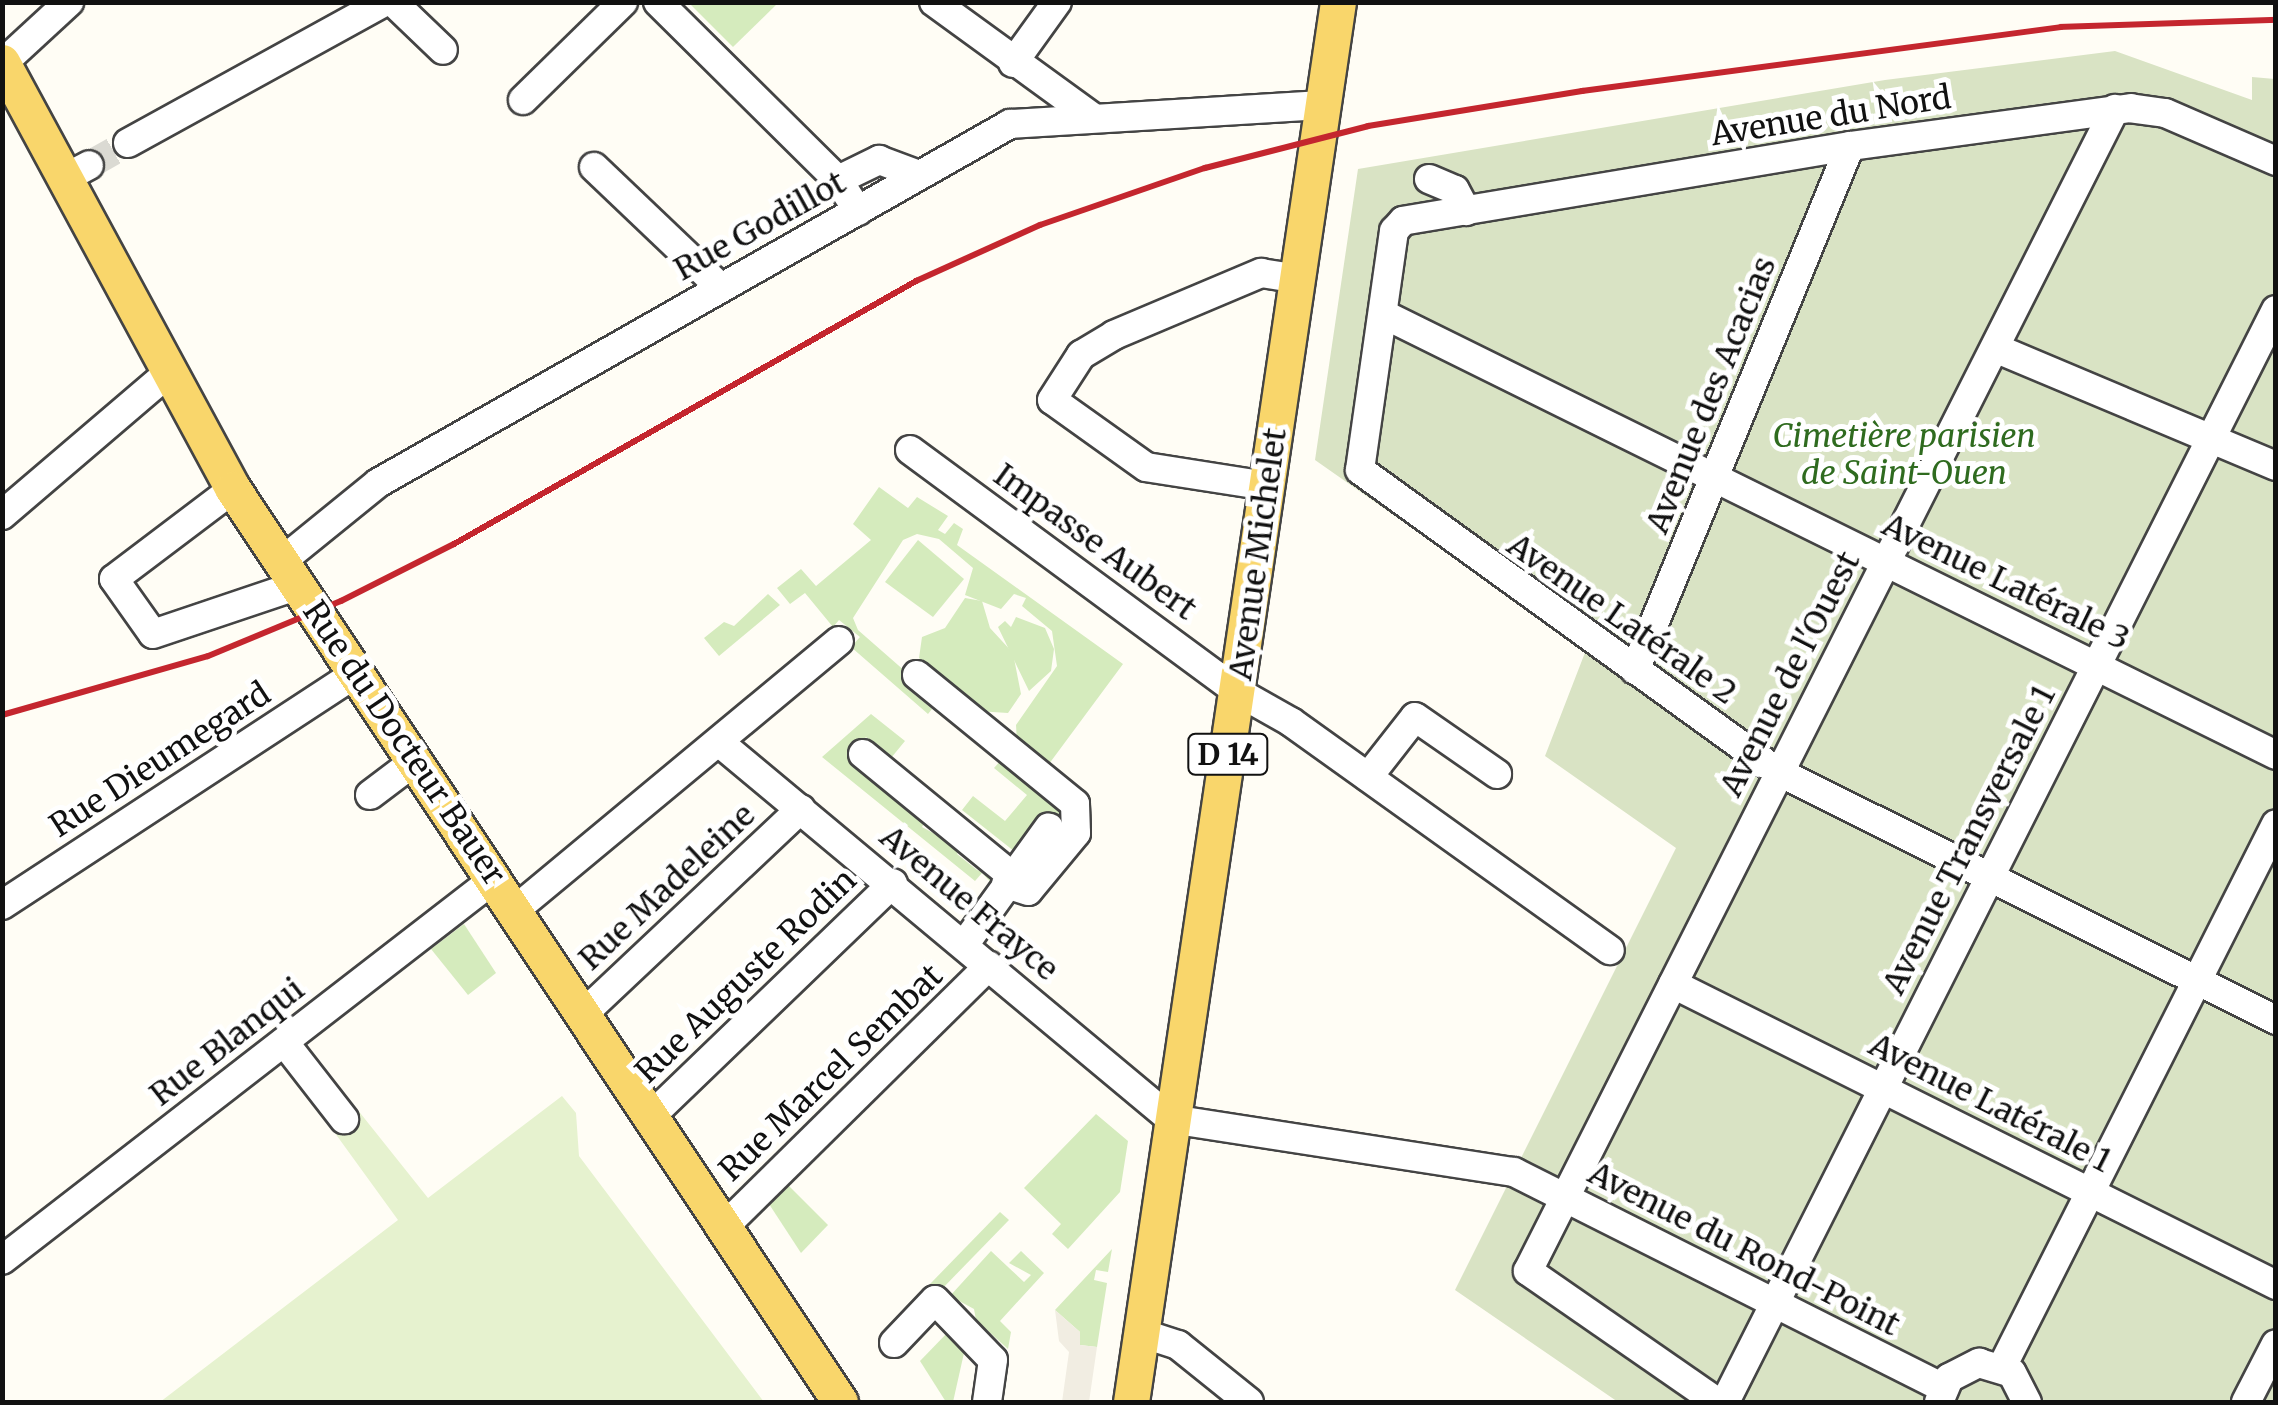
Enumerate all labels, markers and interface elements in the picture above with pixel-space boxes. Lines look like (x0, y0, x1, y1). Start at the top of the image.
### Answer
street label: Avenue du Nord (1708, 78, 1954, 154)
street label: Rue Godillot (668, 163, 852, 289)
street label: Avenue des Acacias (1638, 251, 1784, 539)
park label: Cimetière parisien de Saint-Ouen (1772, 418, 2036, 493)
street label: Avenue Michelet (1221, 425, 1295, 683)
street label: Impasse Aubert (986, 456, 1204, 628)
street label: Avenue Latérale 3 (1876, 506, 2136, 658)
street label: Avenue Latérale 2 (1500, 526, 1744, 712)
street label: Avenue de l'Ouest (1712, 545, 1868, 803)
street label: Rue du Docteur Bauer (295, 594, 513, 892)
street label: Rue Dieumegard (43, 675, 277, 845)
street label: Avenue Transversale 1 (1875, 679, 2063, 1001)
road number: D 14 (1186, 729, 1270, 779)
street label: Rue Madeleine (571, 796, 763, 978)
street label: Avenue Frayce (872, 818, 1066, 988)
street label: Rue Auguste Rodin (628, 861, 864, 1091)
street label: Rue Marcel Sembat (712, 957, 950, 1189)
street label: Rue Blanqui (142, 970, 312, 1114)
street label: Avenue Latérale 1 (1863, 1025, 2117, 1181)
street label: Avenue du Rond-Point (1582, 1154, 1906, 1344)

